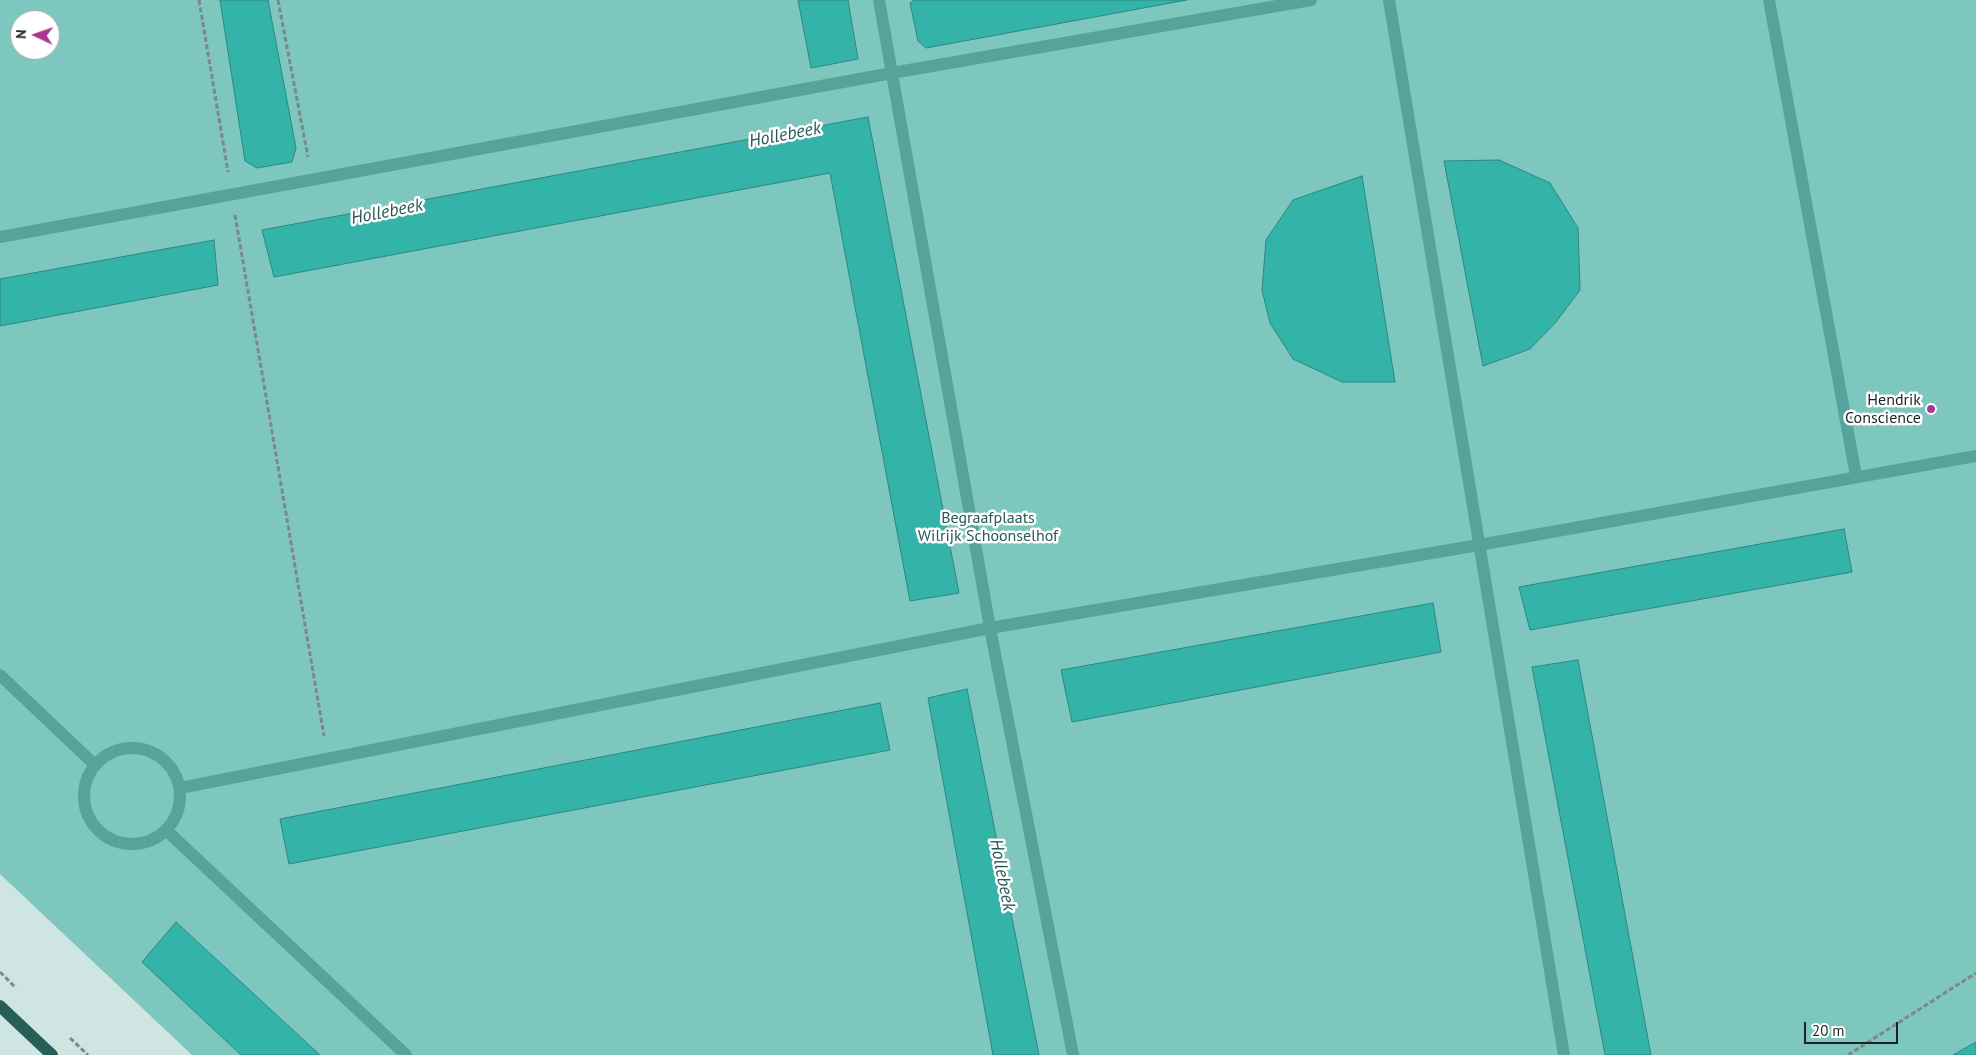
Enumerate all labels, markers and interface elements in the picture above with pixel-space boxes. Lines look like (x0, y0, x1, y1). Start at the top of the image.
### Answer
north arrow (10, 10, 60, 60)
text: N (12, 29, 30, 39)
water label: Hollebeek (747, 117, 823, 153)
water label: Hollebeek (349, 194, 425, 230)
place label: Hendrik Conscience (1845, 390, 1921, 428)
marker: Hendrik Conscience (1925, 403, 1937, 415)
park label: Begraafplaats Wilrijk Schoonselhof (918, 508, 1058, 546)
water label: Hollebeek (984, 837, 1020, 913)
scale bar (1806, 1012, 1900, 1044)
text: 20 m (1812, 1021, 1845, 1040)

